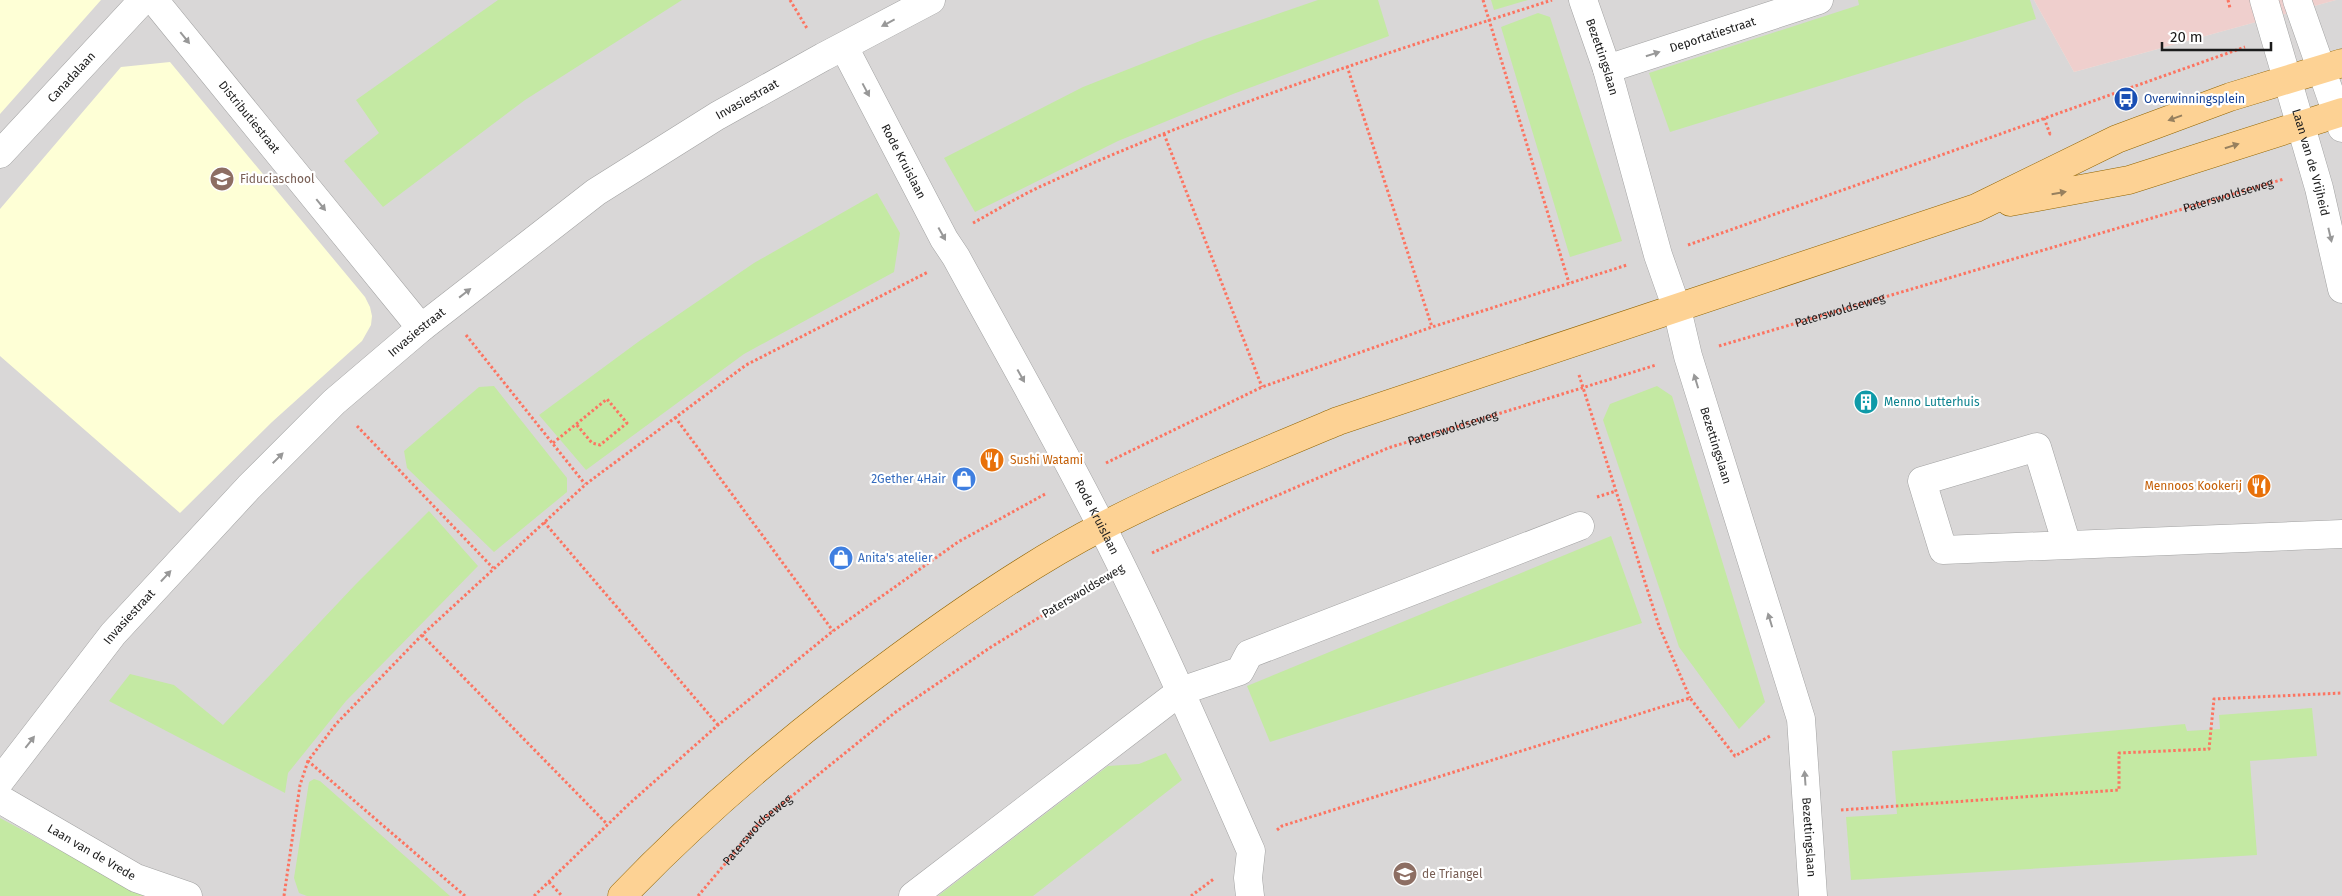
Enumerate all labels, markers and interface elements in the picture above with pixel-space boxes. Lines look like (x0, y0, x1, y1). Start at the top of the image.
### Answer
street label: Deportatiestraat (1668, 14, 1758, 55)
street label: Bezettingslaan (1583, 17, 1621, 97)
one-way arrow (881, 19, 895, 27)
scale bar (2162, 20, 2271, 52)
text: 20 m (2170, 28, 2203, 46)
one-way arrow (179, 31, 190, 44)
street label: Canadalaan (45, 49, 98, 105)
one-way arrow (1646, 49, 1661, 57)
street label: Invasiestraat (713, 76, 781, 122)
street label: Distributiestraat (216, 78, 283, 157)
one-way arrow (862, 83, 870, 98)
bus stop icon: Overwinningsplein (2113, 86, 2139, 112)
place label: Overwinningsplein (2144, 92, 2245, 106)
street label: Laan van de Vrijheid (2289, 107, 2332, 217)
one-way arrow (2167, 115, 2182, 122)
street label: Rode Kruislaan (878, 122, 929, 201)
one-way arrow (2225, 142, 2240, 150)
school or university icon: Fiduciaschool (209, 166, 235, 192)
place label: Fiduciaschool (240, 172, 315, 186)
street label: Paterswoldseweg (2181, 175, 2276, 215)
one-way arrow (2051, 188, 2067, 196)
one-way arrow (315, 198, 326, 211)
one-way arrow (2326, 227, 2334, 242)
one-way arrow (937, 228, 946, 241)
one-way arrow (458, 288, 471, 299)
street label: Paterswoldseweg (1793, 290, 1887, 330)
street label: Invasiestraat (385, 304, 449, 360)
one-way arrow (1017, 369, 1025, 383)
one-way arrow (1692, 373, 1700, 388)
building icon: Menno Lutterhuis (1853, 389, 1879, 415)
place label: Menno Lutterhuis (1884, 395, 1980, 409)
street label: Bezettingslaan (1697, 405, 1734, 486)
street label: Paterswoldseweg (1406, 407, 1500, 448)
restaurant icon: Sushi Watami (979, 447, 1005, 473)
one-way arrow (271, 452, 283, 464)
place label: Sushi Watami (1010, 453, 1083, 467)
shop icon: 2Gether 4Hair (951, 466, 977, 492)
place label: 2Gether 4Hair (871, 472, 946, 486)
restaurant icon: Mennoos Kookerij (2246, 473, 2272, 499)
street label: Rode Kruislaan (1072, 477, 1122, 557)
place label: Mennoos Kookerij (2144, 479, 2242, 493)
shop icon: Anita's atelier (828, 545, 854, 571)
place label: Anita's atelier (858, 551, 933, 565)
street label: Paterswoldseweg (1039, 561, 1127, 621)
one-way arrow (160, 571, 172, 583)
street label: Invasiestraat (101, 586, 158, 647)
one-way arrow (1766, 612, 1774, 627)
one-way arrow (24, 736, 35, 749)
one-way arrow (1801, 769, 1809, 785)
street label: Paterswoldseweg (720, 791, 795, 868)
street label: Bezettingslaan (1799, 797, 1819, 877)
street label: Laan van de Vrede (45, 821, 138, 883)
school or university icon: de Triangel (1392, 861, 1418, 887)
place label: de Triangel (1422, 867, 1483, 881)

